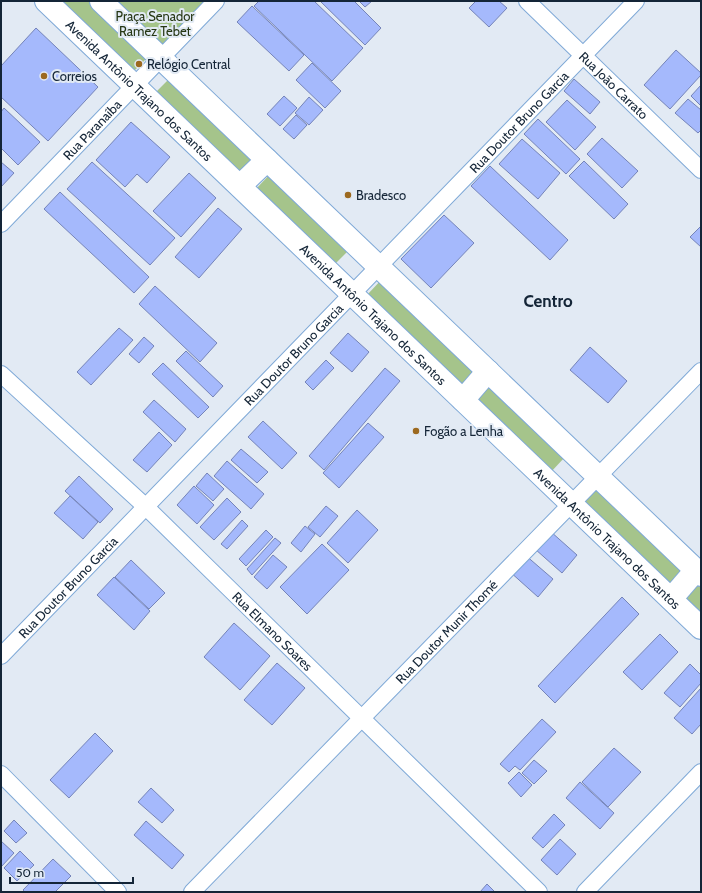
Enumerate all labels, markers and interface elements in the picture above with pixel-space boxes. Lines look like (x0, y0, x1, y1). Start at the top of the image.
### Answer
park label: Praça Senador Ramez Tebet (116, 8, 195, 39)
street label: Avenida Antônio Trajano dos Santos (63, 16, 216, 164)
street label: Rua João Carrato (576, 48, 652, 123)
place label: Relógio Central (147, 56, 230, 72)
marker: Relógio Central (134, 59, 144, 69)
street label: Rua Doutor Bruno Garcia (466, 67, 572, 176)
place label: Correios (52, 68, 98, 84)
marker: Correios (39, 71, 49, 81)
street label: Rua Paranaíba (59, 96, 125, 163)
place label: Bradesco (356, 187, 406, 203)
marker: Bradesco (343, 190, 353, 200)
street label: Avenida Antônio Trajano dos Santos (297, 240, 450, 389)
district label: Centro (523, 291, 573, 311)
street label: Rua Doutor Bruno Garcia (240, 300, 347, 409)
place label: Fogão a Lenha (424, 423, 504, 439)
marker: Fogão a Lenha (411, 426, 421, 436)
street label: Avenida Antônio Trajano dos Santos (531, 464, 684, 613)
street label: Rua Doutor Bruno Garcia (15, 532, 121, 641)
street label: Rua Doutor Munir Thomé (392, 576, 501, 687)
street label: Rua Elmano Soares (229, 588, 317, 674)
scale bar (10, 859, 133, 885)
text: 50 m (16, 865, 44, 880)

